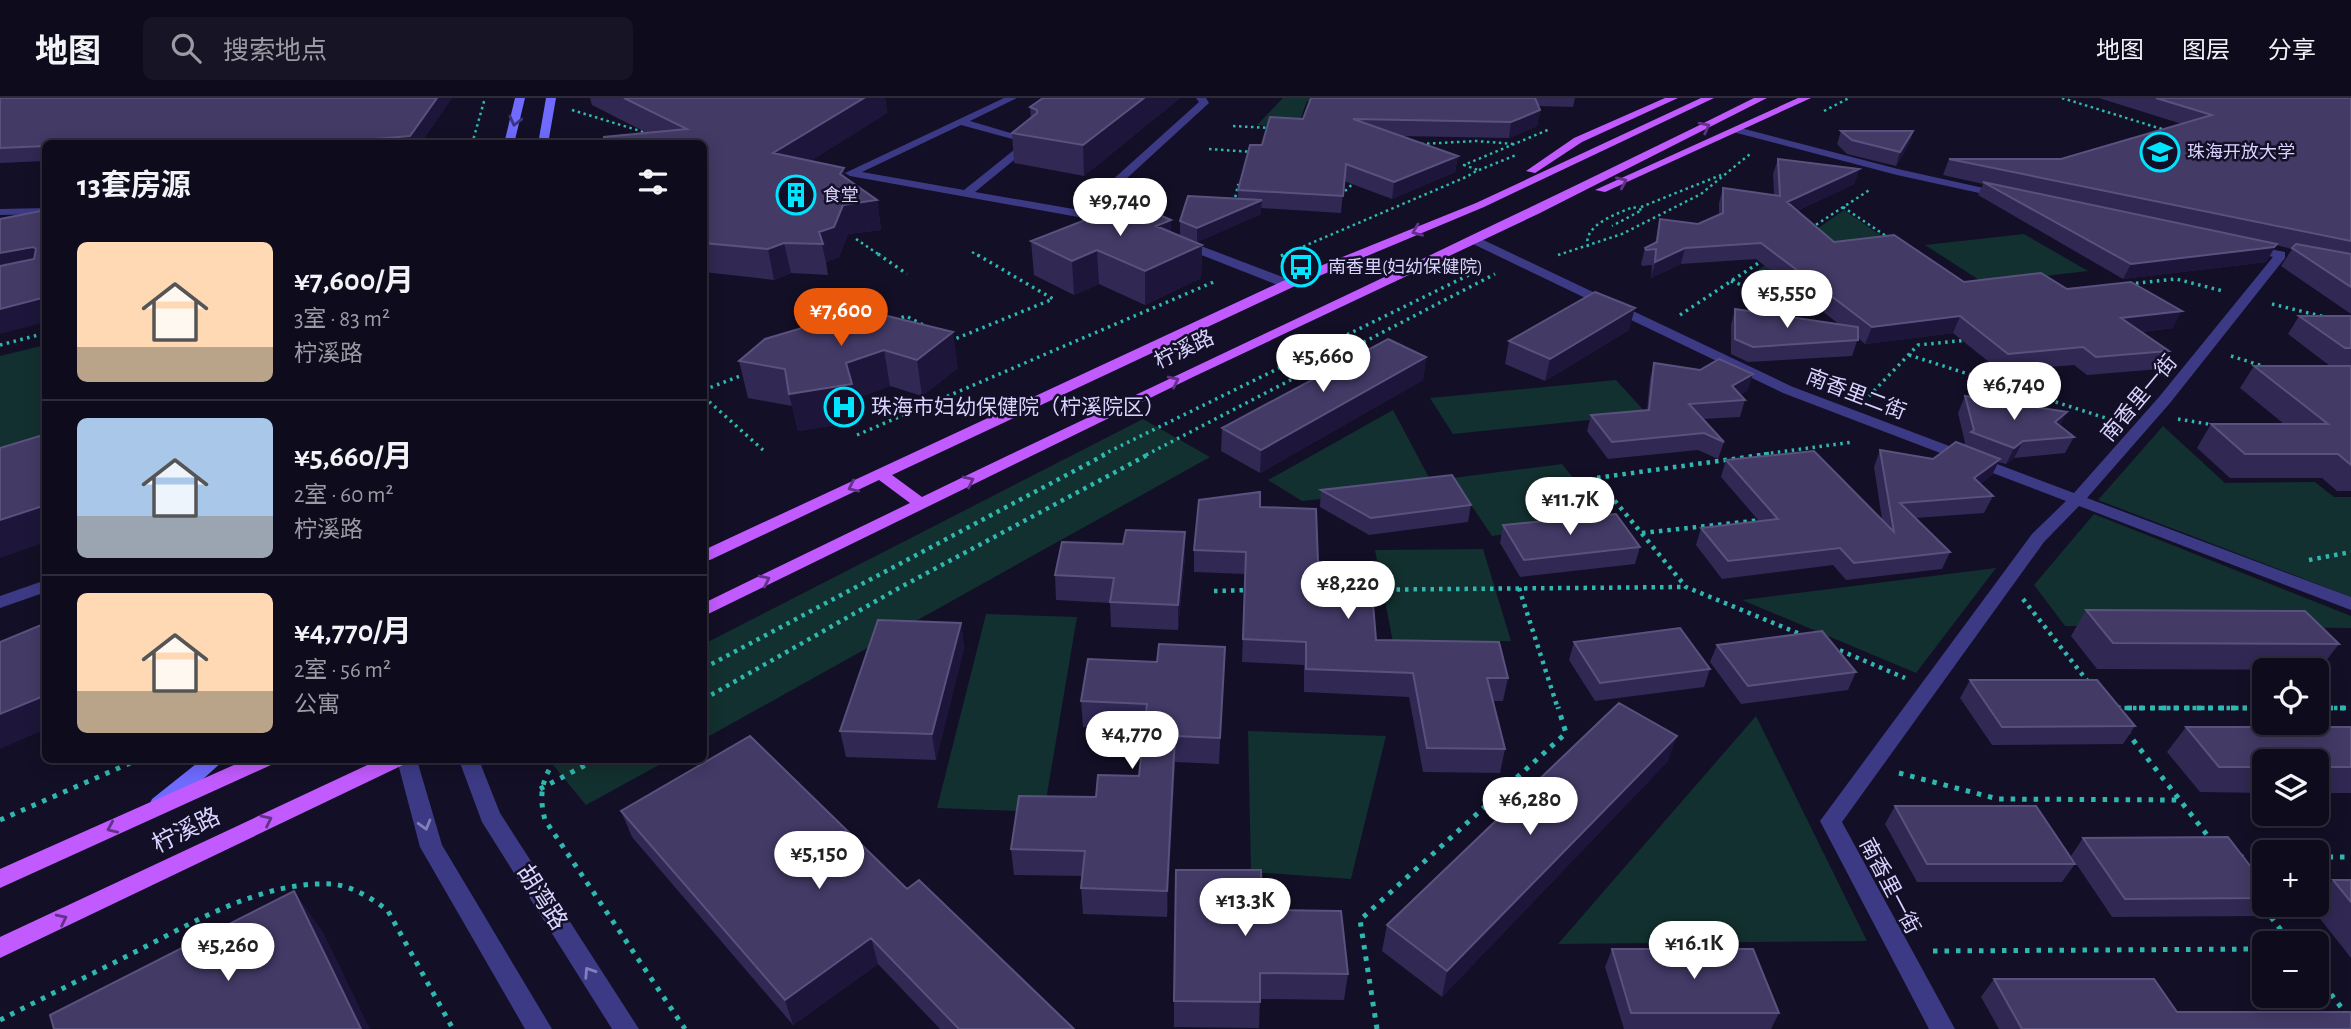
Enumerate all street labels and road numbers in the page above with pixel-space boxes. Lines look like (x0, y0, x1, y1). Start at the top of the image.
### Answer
street label: 柠溪路 (1151, 326, 1217, 372)
street label: 南香里一街 (2097, 351, 2181, 445)
street label: 南香里二街 (1803, 365, 1909, 423)
street label: 柠溪路 (148, 803, 224, 857)
street label: 南香里一街 (1856, 834, 1924, 938)
street label: 胡湾路 (511, 860, 573, 934)

